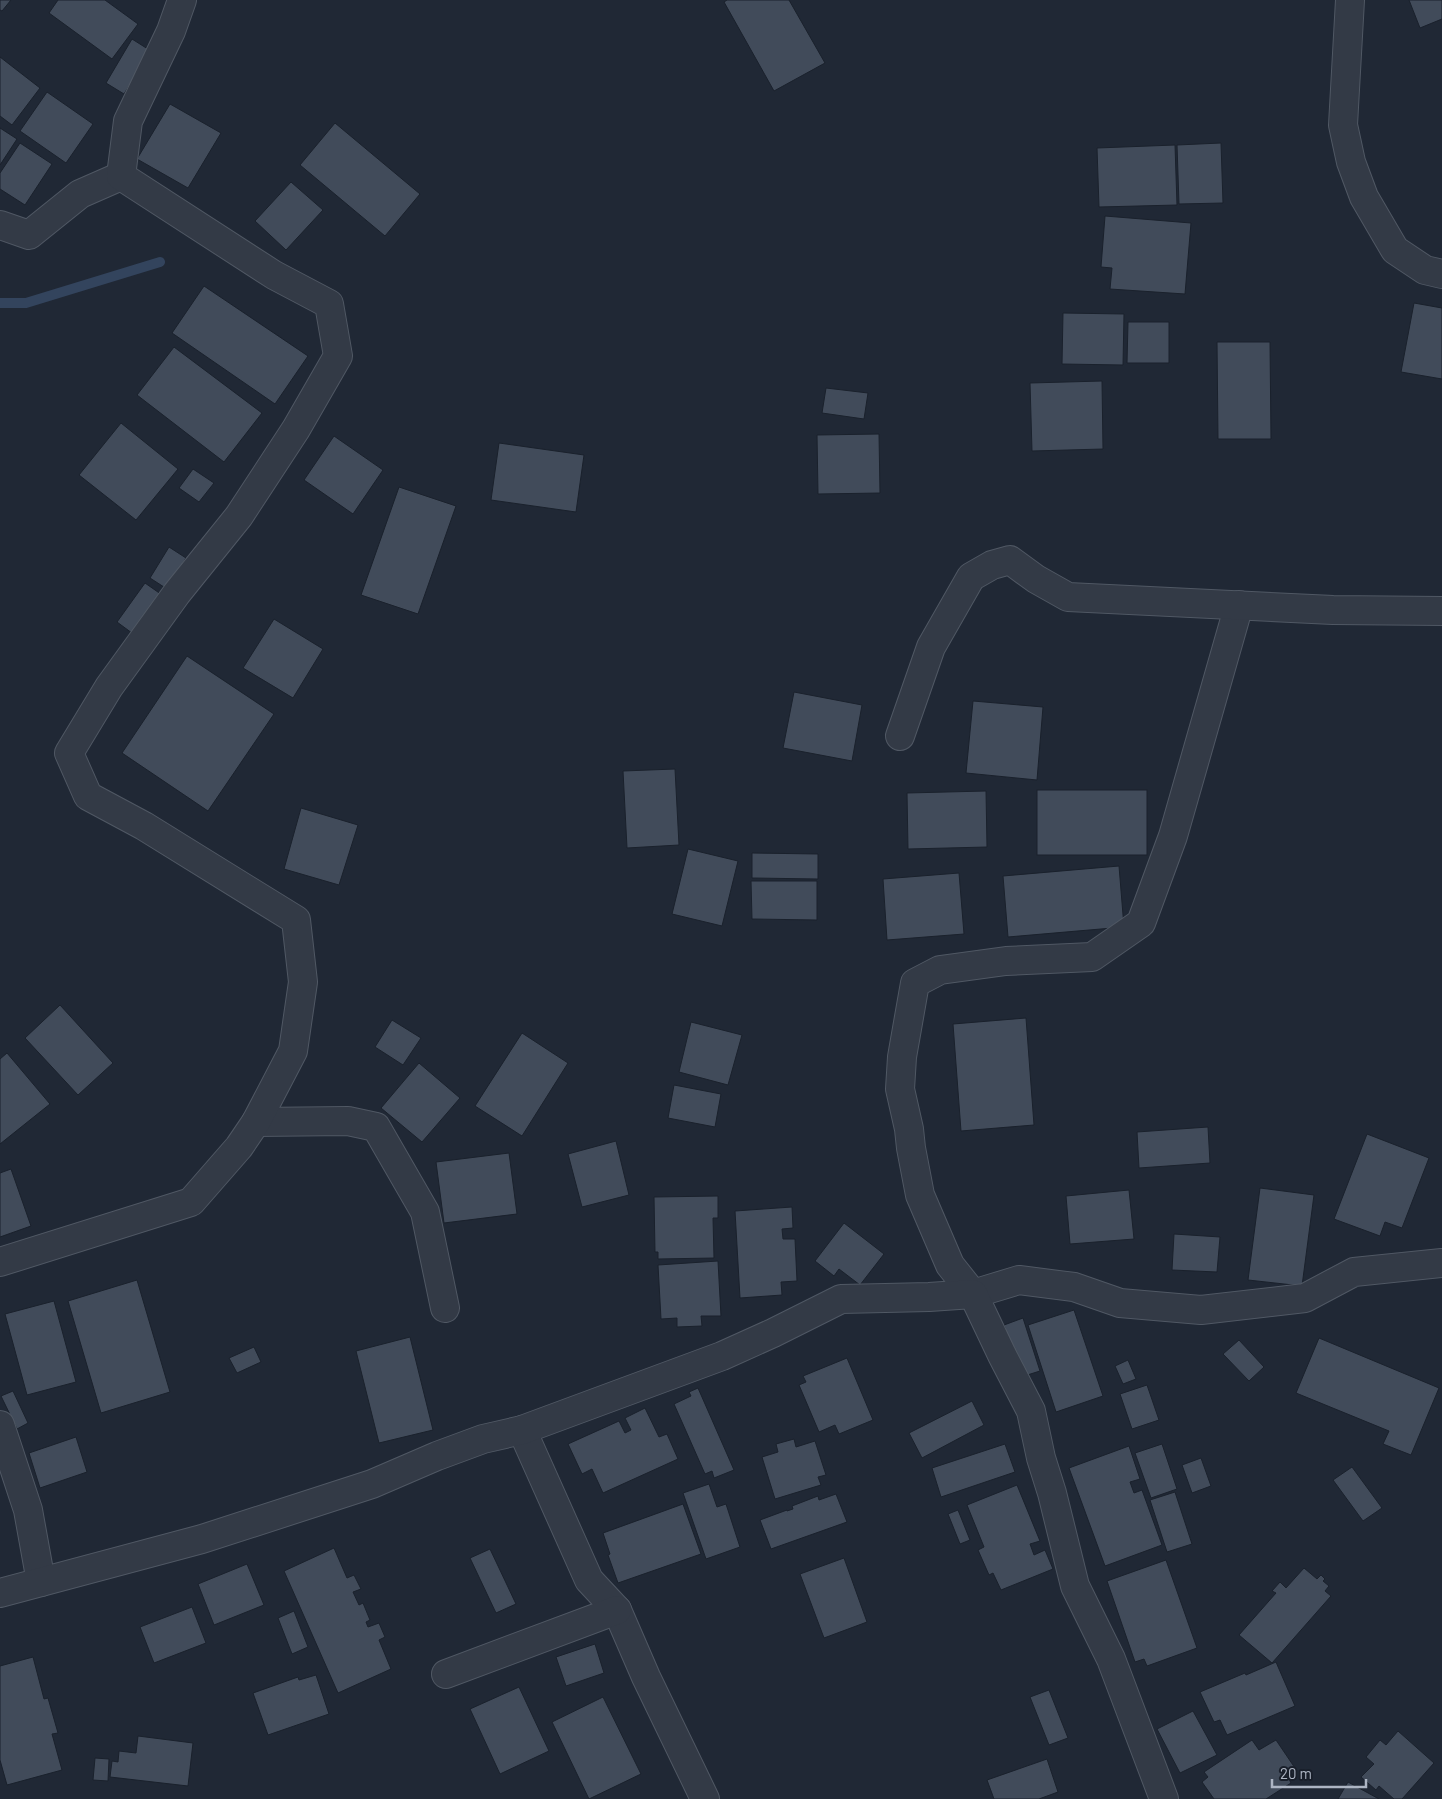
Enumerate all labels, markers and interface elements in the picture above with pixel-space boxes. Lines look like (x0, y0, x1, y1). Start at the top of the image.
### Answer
scale bar (1272, 1756, 1366, 1788)
text: 20 m (1280, 1764, 1312, 1782)

